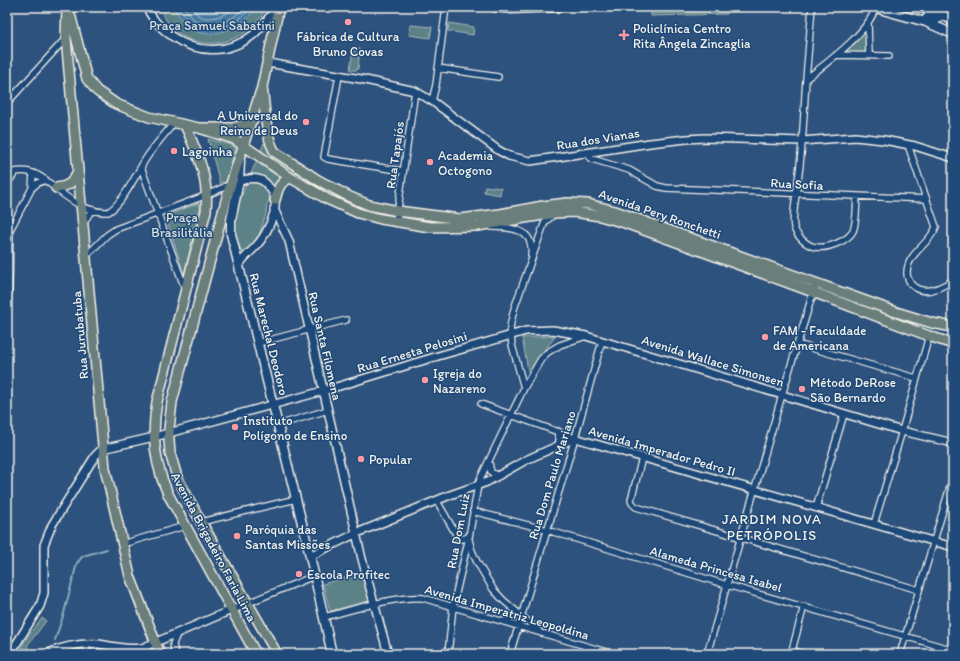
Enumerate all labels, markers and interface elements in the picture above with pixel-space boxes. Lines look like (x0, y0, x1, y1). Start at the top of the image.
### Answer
marker: Fábrica de Cultura Bruno Covas (343, 17, 353, 27)
park label: Praça Samuel Sabatini (149, 18, 275, 33)
place label: Policlínica Centro Rita Ângela Zincaglia (633, 21, 751, 51)
place label: Fábrica de Cultura Bruno Covas (297, 29, 400, 59)
marker: Policlínica Centro Rita Ângela Zincaglia (618, 29, 630, 41)
place label: A Universal do Reino de Deus (217, 108, 298, 138)
marker: A Universal do Reino de Deus (301, 117, 311, 127)
street label: Rua Tapajós (383, 120, 407, 190)
street label: Rua dos Vianas (555, 125, 641, 153)
place label: Lagoinha (182, 144, 233, 159)
marker: Lagoinha (169, 146, 179, 156)
place label: Academia Octogono (438, 148, 494, 178)
marker: Academia Octogono (425, 157, 435, 167)
street label: Rua Sofia (770, 175, 824, 193)
street label: Avenida Pery Ronchetti (597, 186, 723, 242)
park label: Praça Brasilitália (151, 210, 213, 240)
street label: Rua Marechal Deodoro (247, 271, 292, 397)
street label: Rua Jurubatuba (69, 290, 91, 380)
street label: Rua Santa Filomena (305, 290, 345, 402)
place label: FAM - Faculdade de Americana (773, 323, 867, 353)
street label: Rua Ernesta Pelosini (355, 328, 469, 376)
street label: Avenida Wallace Simonsen (640, 332, 787, 390)
marker: FAM - Faculdade de Americana (760, 332, 770, 342)
place label: Igreja do Nazareno (433, 366, 487, 396)
marker: Igreja do Nazareno (420, 375, 430, 385)
place label: Método DeRose São Bernardo (810, 375, 896, 405)
marker: Método DeRose São Bernardo (797, 384, 807, 394)
street label: Rua Dom Paulo Mariano (525, 408, 579, 541)
place label: Instituto Polígono de Ensino (243, 413, 348, 443)
marker: Instituto Polígono de Ensino (230, 422, 240, 432)
street label: Avenida Imperador Pedro II (587, 423, 737, 479)
place label: Popular (369, 452, 413, 467)
marker: Popular (356, 454, 366, 464)
street label: Avenida Brigadeiro Faria Lima (168, 470, 260, 625)
street label: Rua Dom Luiz (443, 492, 473, 570)
district label: JARDIM NOVA PETRÓPOLIS (722, 511, 822, 544)
place label: Paróquia das Santas Missões (245, 522, 330, 552)
marker: Paróquia das Santas Missões (232, 531, 242, 541)
street label: Alameda Princesa Isabel (648, 543, 784, 595)
place label: Escola Profitec (307, 567, 390, 582)
marker: Escola Profitec (294, 569, 304, 579)
street label: Avenida Imperatriz Leopoldina (423, 581, 591, 643)

